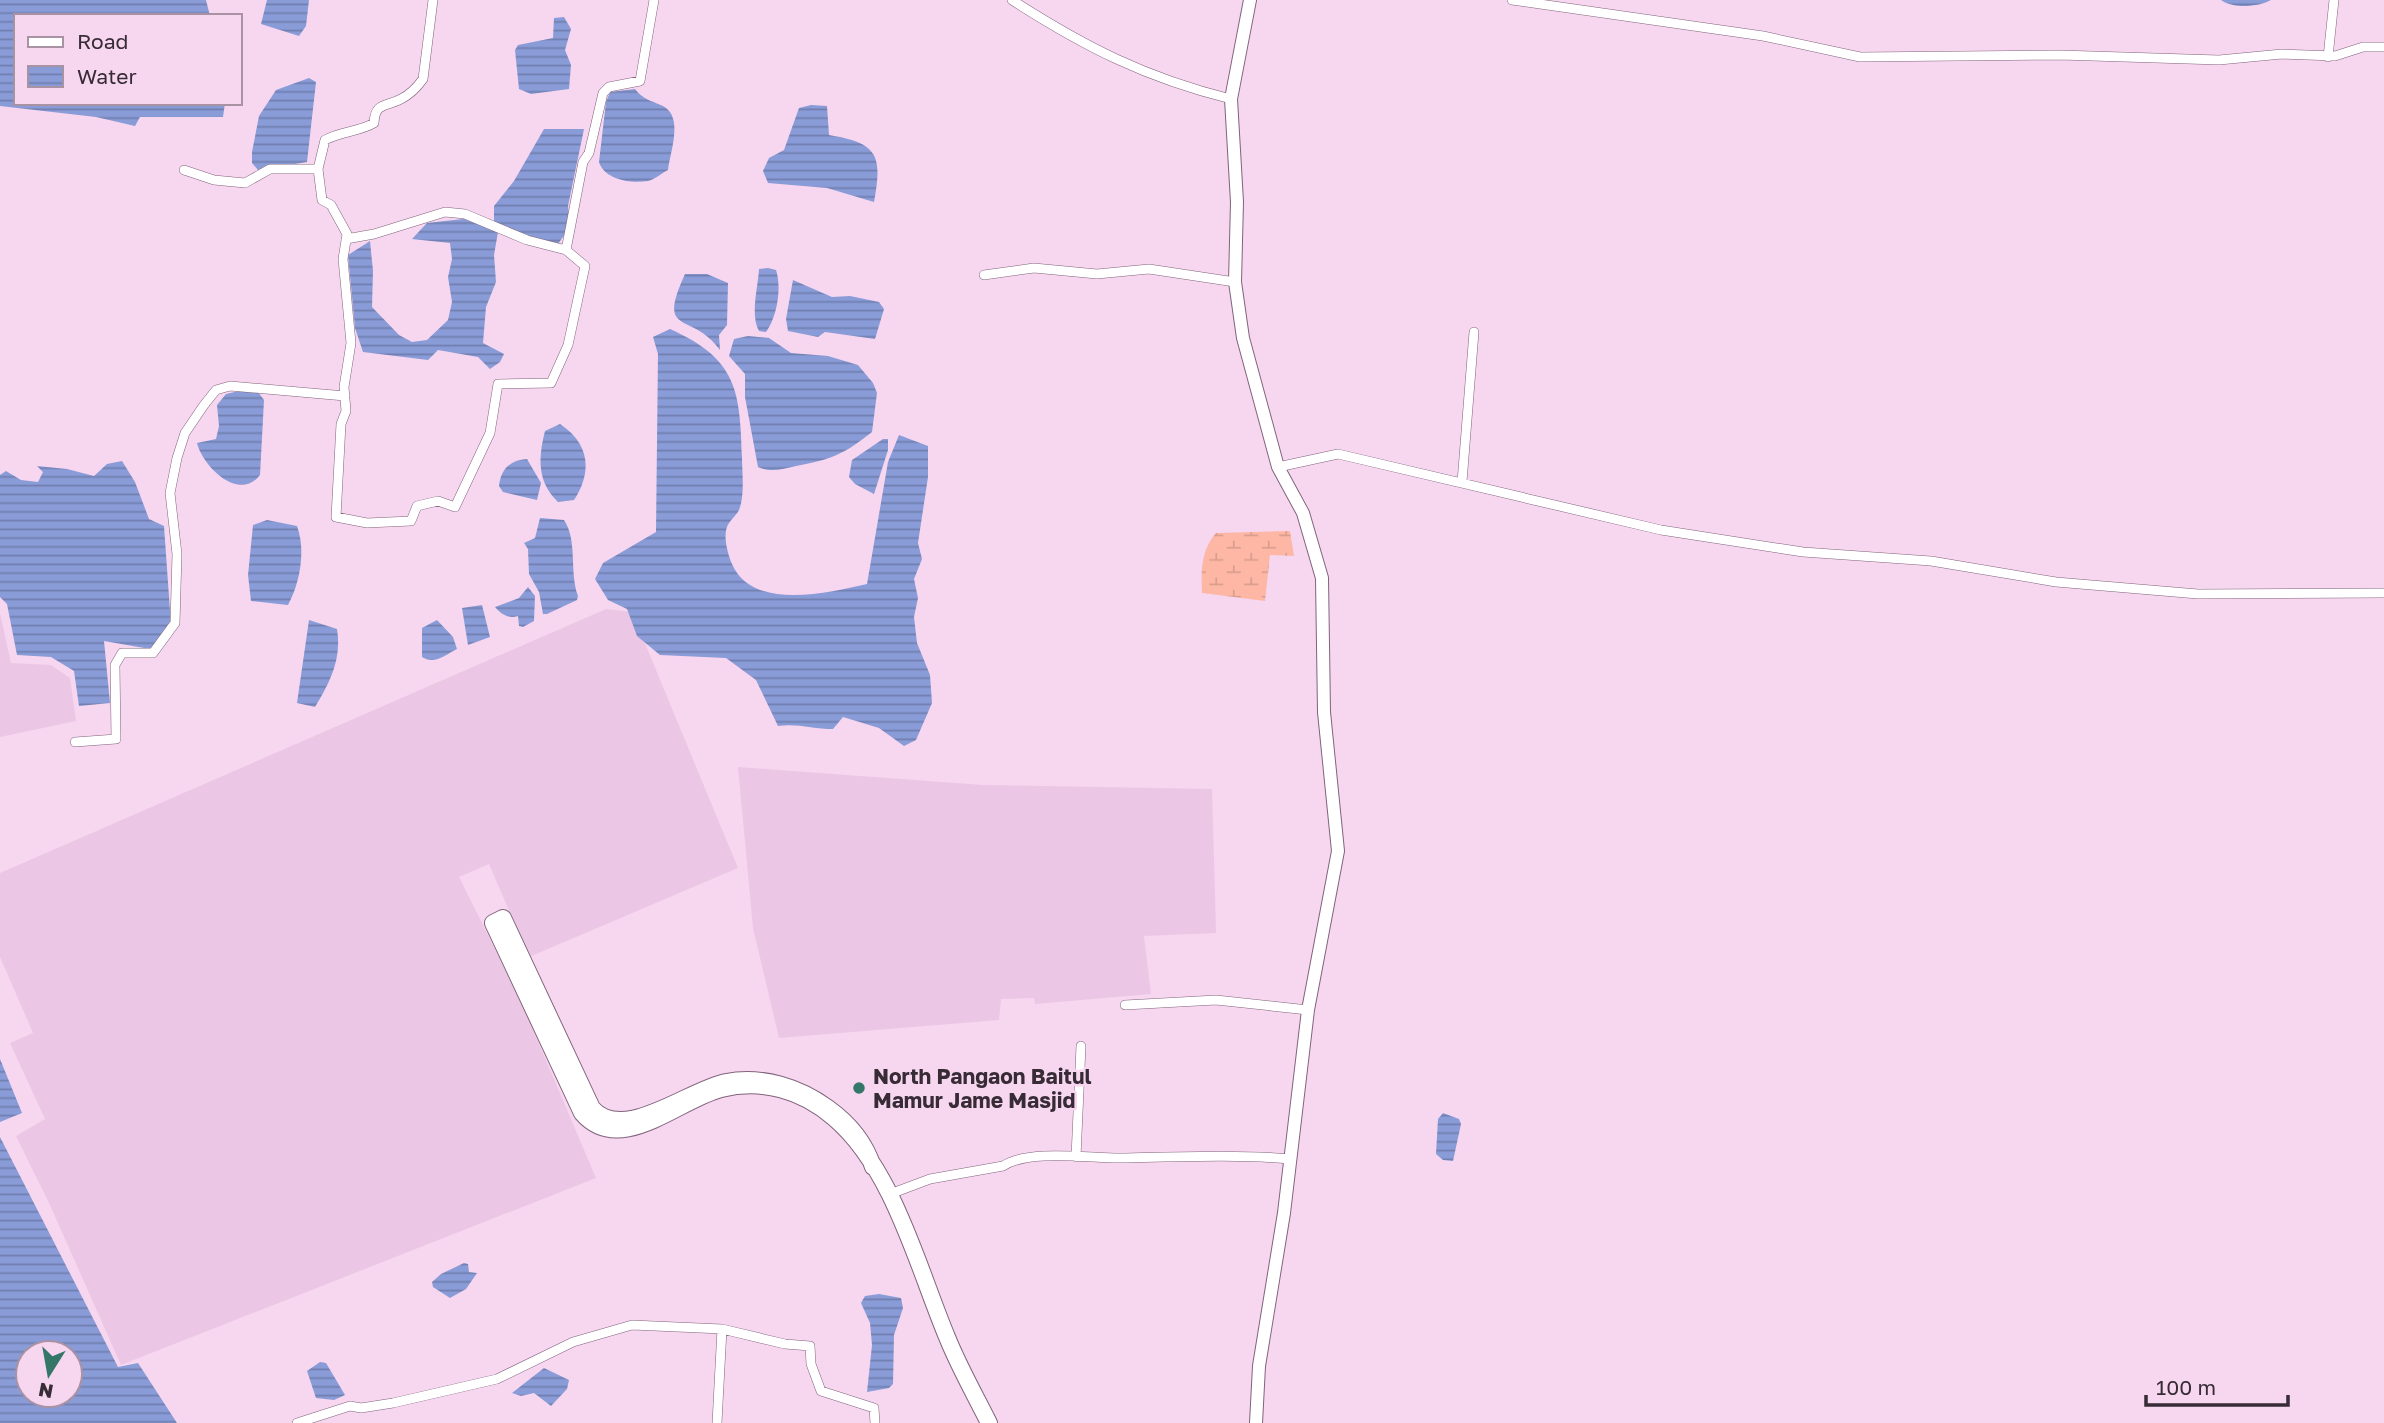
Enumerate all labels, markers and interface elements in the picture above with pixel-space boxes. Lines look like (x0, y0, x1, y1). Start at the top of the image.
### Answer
legend (14, 14, 242, 105)
text: Road (77, 28, 128, 54)
text: Water (77, 63, 137, 89)
place label: North Pangaon Baitul Mamur Jame Masjid (873, 1063, 1091, 1113)
marker: North Pangaon Baitul Mamur Jame Masjid (851, 1080, 867, 1096)
north arrow (14, 1339, 84, 1409)
scale bar (2146, 1364, 2288, 1408)
text: 100 m (2156, 1374, 2216, 1400)
text: N (36, 1379, 55, 1404)

